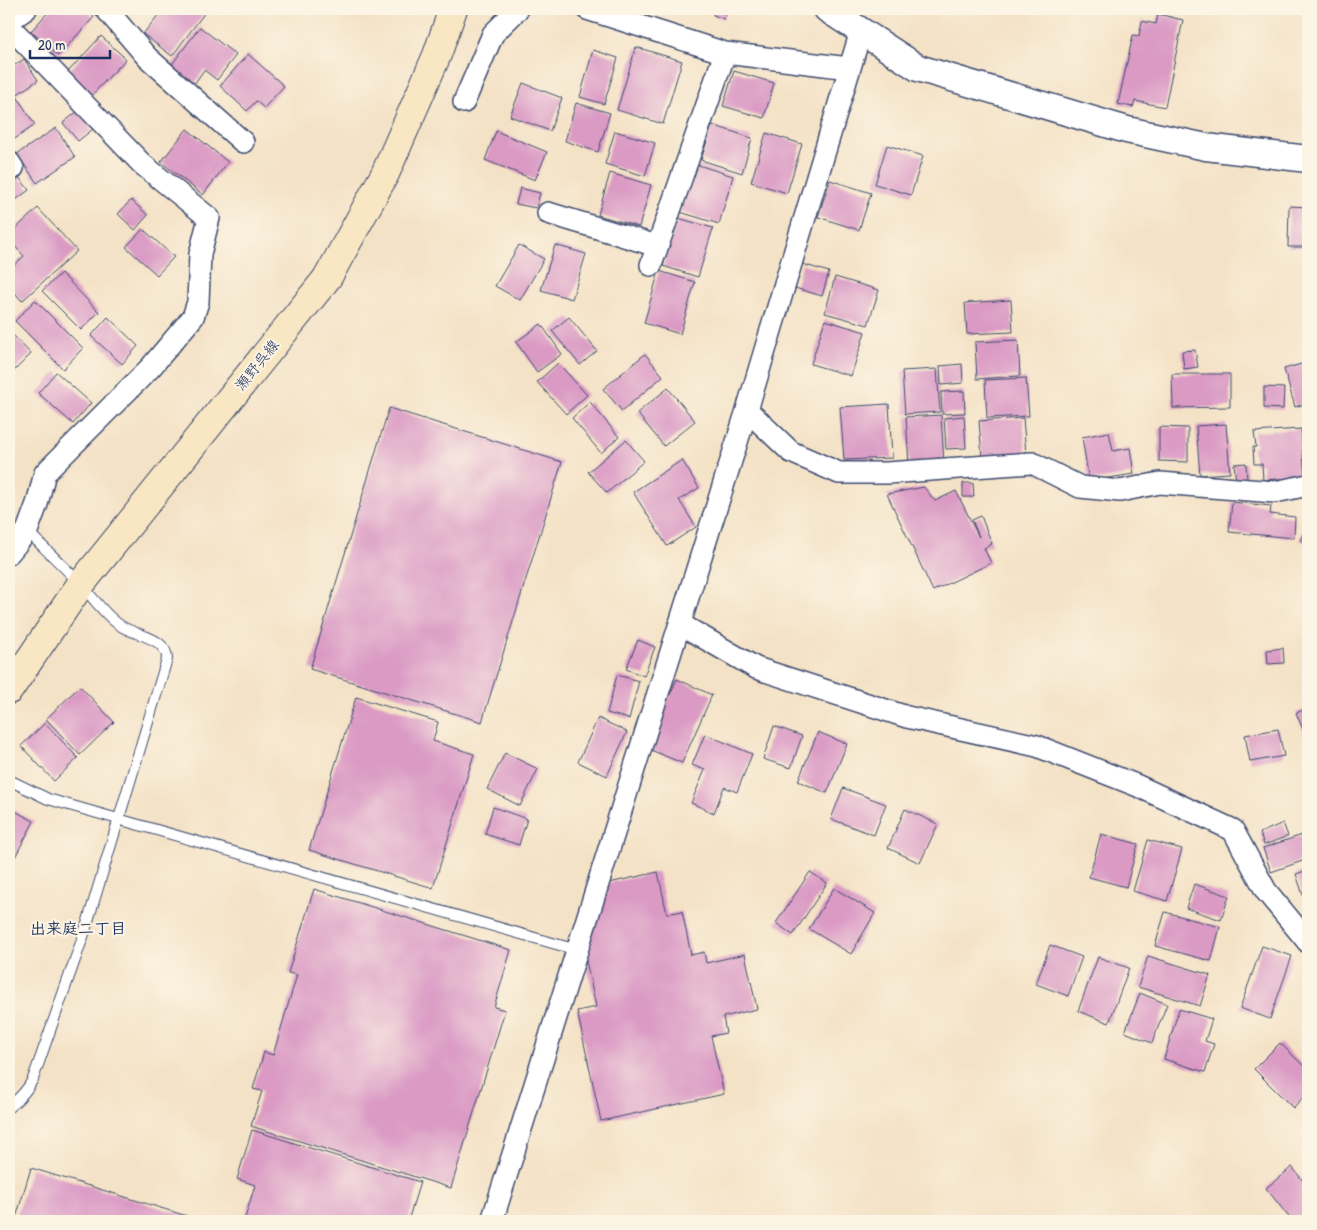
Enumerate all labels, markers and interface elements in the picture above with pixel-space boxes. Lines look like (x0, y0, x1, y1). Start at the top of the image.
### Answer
scale bar (30, 28, 110, 60)
text: 20 m (38, 34, 65, 55)
street label: 瀬野呉線 (230, 335, 284, 395)
district label: 出来庭二丁目 (30, 917, 126, 939)

